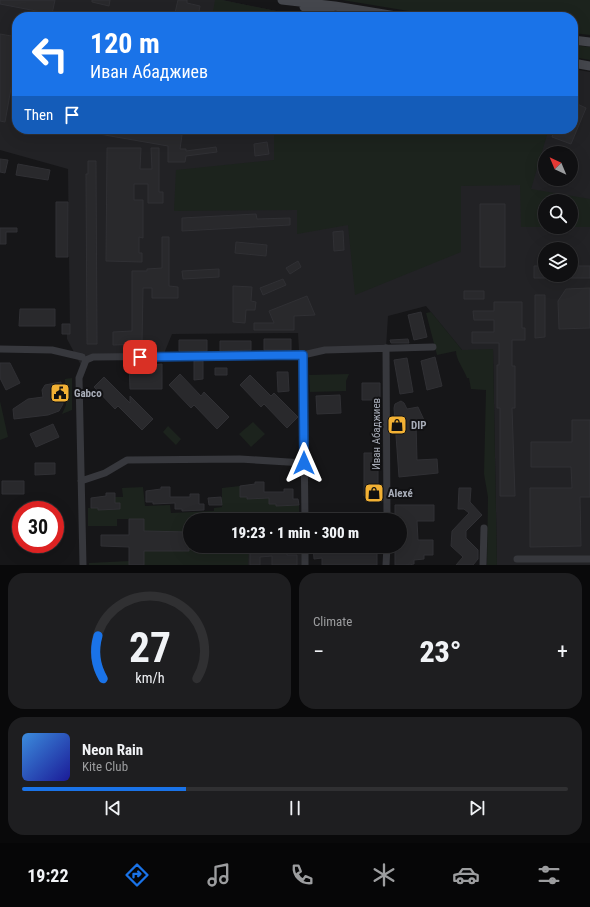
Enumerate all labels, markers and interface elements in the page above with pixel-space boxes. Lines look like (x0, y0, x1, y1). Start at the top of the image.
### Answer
text: 120 m (90, 27, 160, 60)
icon: left (24, 28, 76, 80)
text: Иван Абаджиев (90, 61, 208, 82)
icon: arrive (61, 104, 83, 126)
text: Then (24, 106, 53, 124)
north arrow (538, 146, 578, 186)
map controls (538, 146, 578, 282)
button: search (538, 194, 578, 234)
button: layers (538, 242, 578, 282)
pin (123, 340, 157, 374)
icon: arrive (129, 346, 151, 368)
public building icon: Gabco (49, 382, 71, 404)
place label: Gabco (74, 387, 102, 400)
street label: Иван Абаджиев (370, 398, 383, 470)
shop icon: DIP (386, 414, 408, 436)
place label: DIP (411, 419, 426, 432)
position arrow (283, 442, 325, 484)
shop icon: Alexé (363, 482, 385, 504)
place label: Alexé (388, 487, 413, 500)
speed limit sign: 30 (12, 501, 64, 553)
text: 19:23 · 1 min · 300 m (231, 524, 359, 542)
text: Climate (313, 614, 352, 629)
text: 27 (128, 623, 171, 672)
text: 23° (419, 634, 462, 669)
text: − (313, 639, 324, 664)
text: + (557, 639, 568, 664)
text: km/h (135, 670, 164, 686)
text: Neon Rain (82, 741, 143, 759)
text: Kite Club (82, 759, 128, 774)
icon: previous (102, 797, 124, 819)
icon: pause (284, 797, 306, 819)
icon: next (466, 797, 488, 819)
icon: directions (123, 861, 151, 889)
icon: music (205, 861, 233, 889)
icon: phone (288, 861, 316, 889)
icon: climate (370, 861, 398, 889)
icon: car (452, 861, 480, 889)
icon: filters (535, 861, 563, 889)
text: 19:22 (27, 865, 69, 886)

